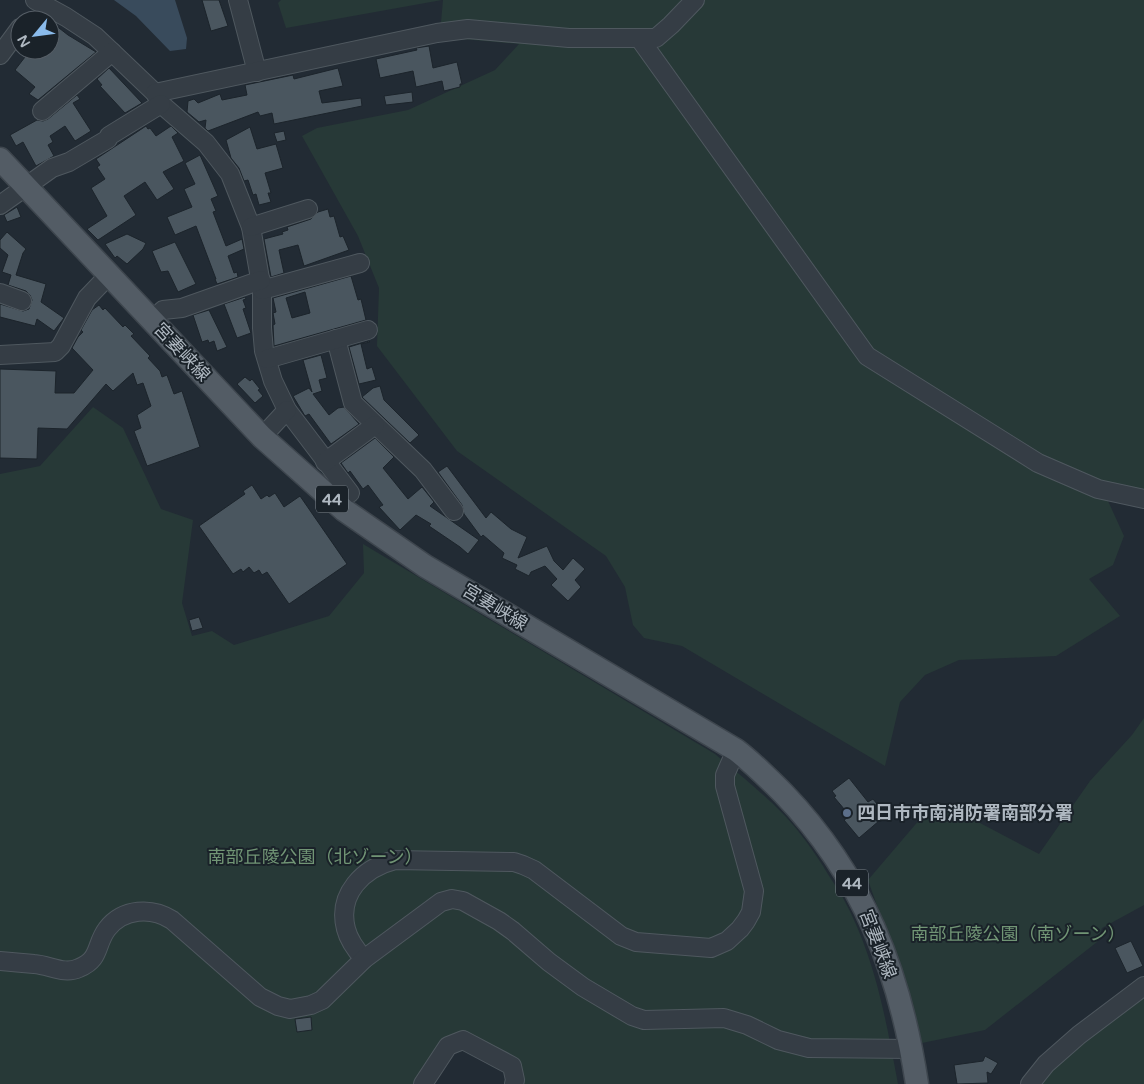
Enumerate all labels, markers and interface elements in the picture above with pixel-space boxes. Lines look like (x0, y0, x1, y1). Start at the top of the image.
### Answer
north arrow (10, 10, 60, 60)
text: N (14, 32, 34, 50)
street label: 宮妻峡線 (149, 318, 215, 386)
road number: 44 (316, 486, 348, 512)
street label: 宮妻峡線 (458, 579, 532, 635)
place label: 四日市市南消防署南部分署 (857, 802, 1073, 824)
marker: 四日市市南消防署南部分署 (841, 807, 853, 819)
park label: 南部丘陵公園（北ゾーン） (207, 846, 423, 868)
road number: 44 (836, 870, 868, 896)
street label: 宮妻峡線 (855, 906, 901, 982)
park label: 南部丘陵公園（南ゾーン） (910, 923, 1126, 945)

